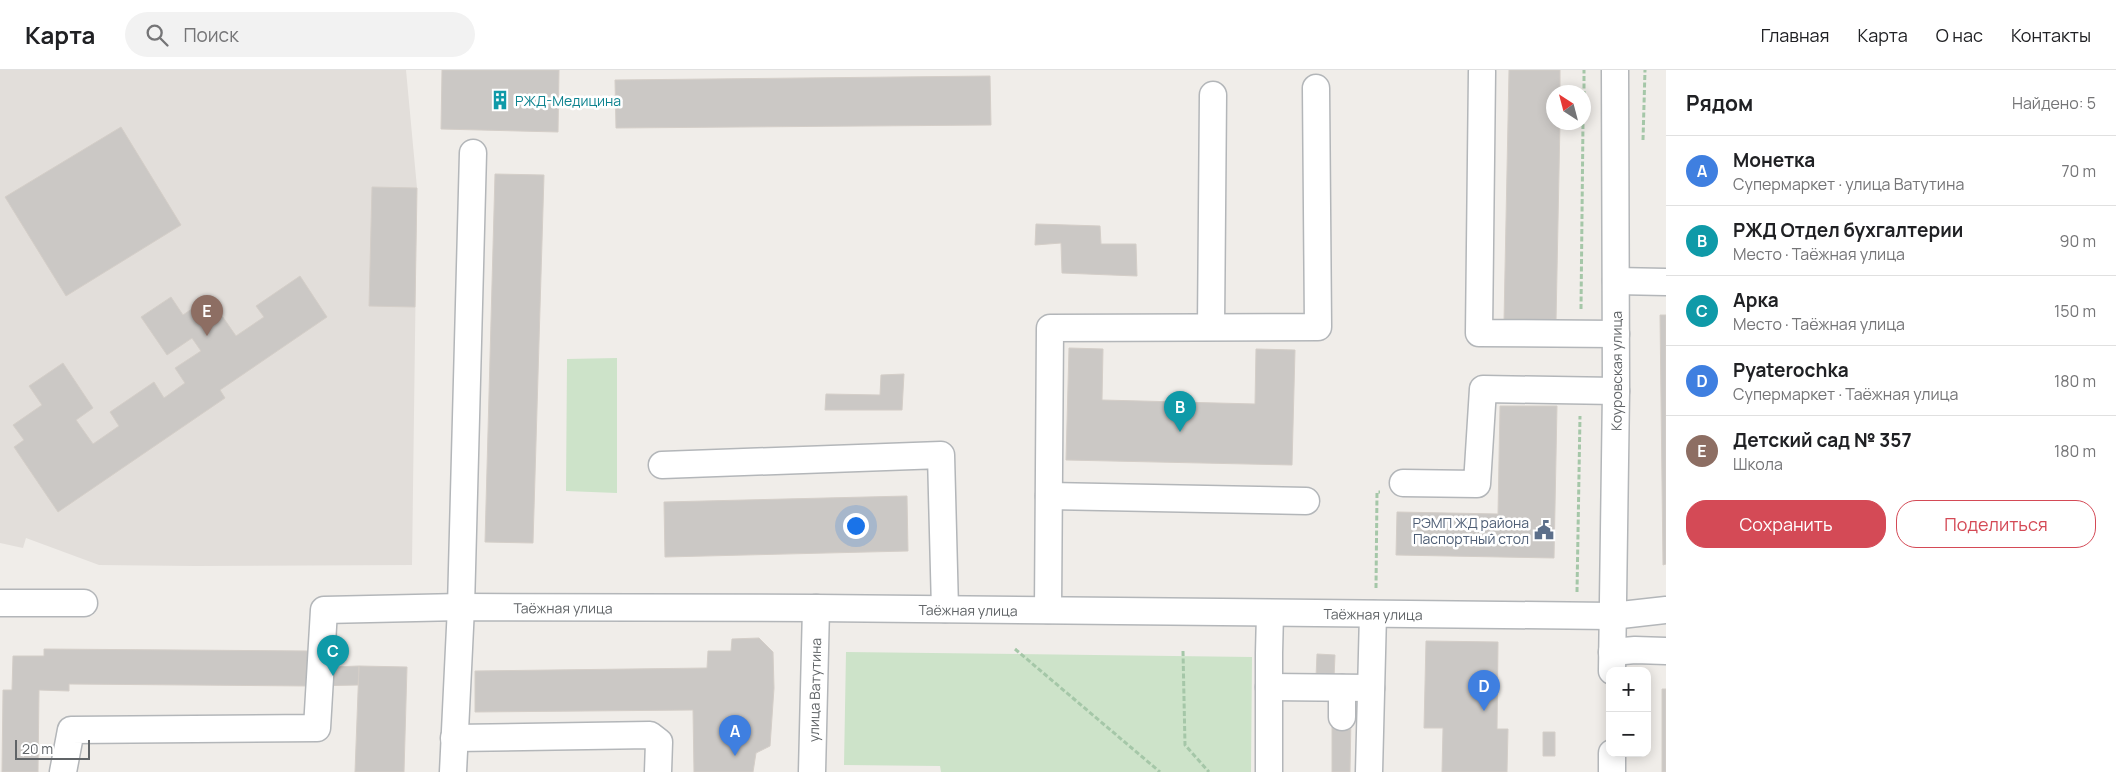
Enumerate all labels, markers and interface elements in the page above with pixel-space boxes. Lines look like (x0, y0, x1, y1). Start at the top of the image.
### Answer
search box (125, 12, 475, 57)
text: Карта (25, 18, 95, 51)
icon: search (143, 21, 171, 49)
text: Поиск (183, 22, 239, 48)
text: Главная (1761, 23, 1830, 47)
text: Карта (1858, 23, 1908, 47)
text: О нас (1936, 23, 1983, 47)
text: Контакты (2011, 23, 2091, 47)
north arrow (1546, 85, 1591, 130)
building icon: РЖД-Медицина (489, 89, 511, 111)
text: Рядом (1686, 89, 1753, 117)
place label: РЖД-Медицина (515, 91, 621, 110)
text: Найдено: 5 (2012, 92, 2096, 114)
text: Монетка (1733, 147, 1815, 173)
text: A (1697, 160, 1707, 182)
text: 70 m (2061, 160, 2096, 182)
text: Супермаркет · улица Ватутина (1733, 173, 1964, 195)
text: РЖД Отдел бухгалтерии (1733, 217, 1963, 243)
text: B (1697, 230, 1707, 252)
text: 90 m (2060, 230, 2096, 252)
text: Место · Таёжная улица (1733, 243, 1905, 265)
text: Арка (1733, 287, 1779, 313)
pin: E (191, 295, 223, 336)
text: C (1696, 300, 1708, 322)
text: 150 m (2054, 300, 2096, 322)
street label: Коуровская улица (1606, 311, 1626, 431)
text: Место · Таёжная улица (1733, 313, 1905, 335)
text: Pyaterochka (1733, 357, 1849, 383)
text: D (1696, 370, 1708, 392)
text: 180 m (2054, 370, 2096, 392)
text: Супермаркет · Таёжная улица (1733, 383, 1958, 405)
pin: B (1164, 391, 1196, 432)
text: Детский сад № 357 (1733, 427, 1912, 453)
text: E (1697, 440, 1707, 462)
text: 180 m (2054, 440, 2096, 462)
text: Школа (1733, 453, 1783, 475)
button: Сохранить (1686, 500, 1886, 548)
button: Поделиться (1896, 500, 2096, 548)
your location (843, 513, 869, 539)
place label: РЭМП ЖД района Паспортный стол (1412, 513, 1529, 548)
public building icon: РЭМП ЖД района Паспортный стол (1533, 519, 1555, 541)
street label: Таёжная улица (513, 598, 613, 617)
street label: Таёжная улица (918, 600, 1018, 620)
street label: Таёжная улица (1323, 604, 1423, 624)
pin: C (317, 635, 349, 676)
street label: улица Ватутина (803, 638, 825, 742)
map controls (1606, 667, 1651, 757)
button: + (1606, 667, 1651, 712)
pin: D (1468, 670, 1500, 711)
button: − (1606, 712, 1651, 757)
pin: A (719, 715, 751, 756)
scale bar (15, 737, 90, 760)
text: 20 m (22, 739, 53, 758)

